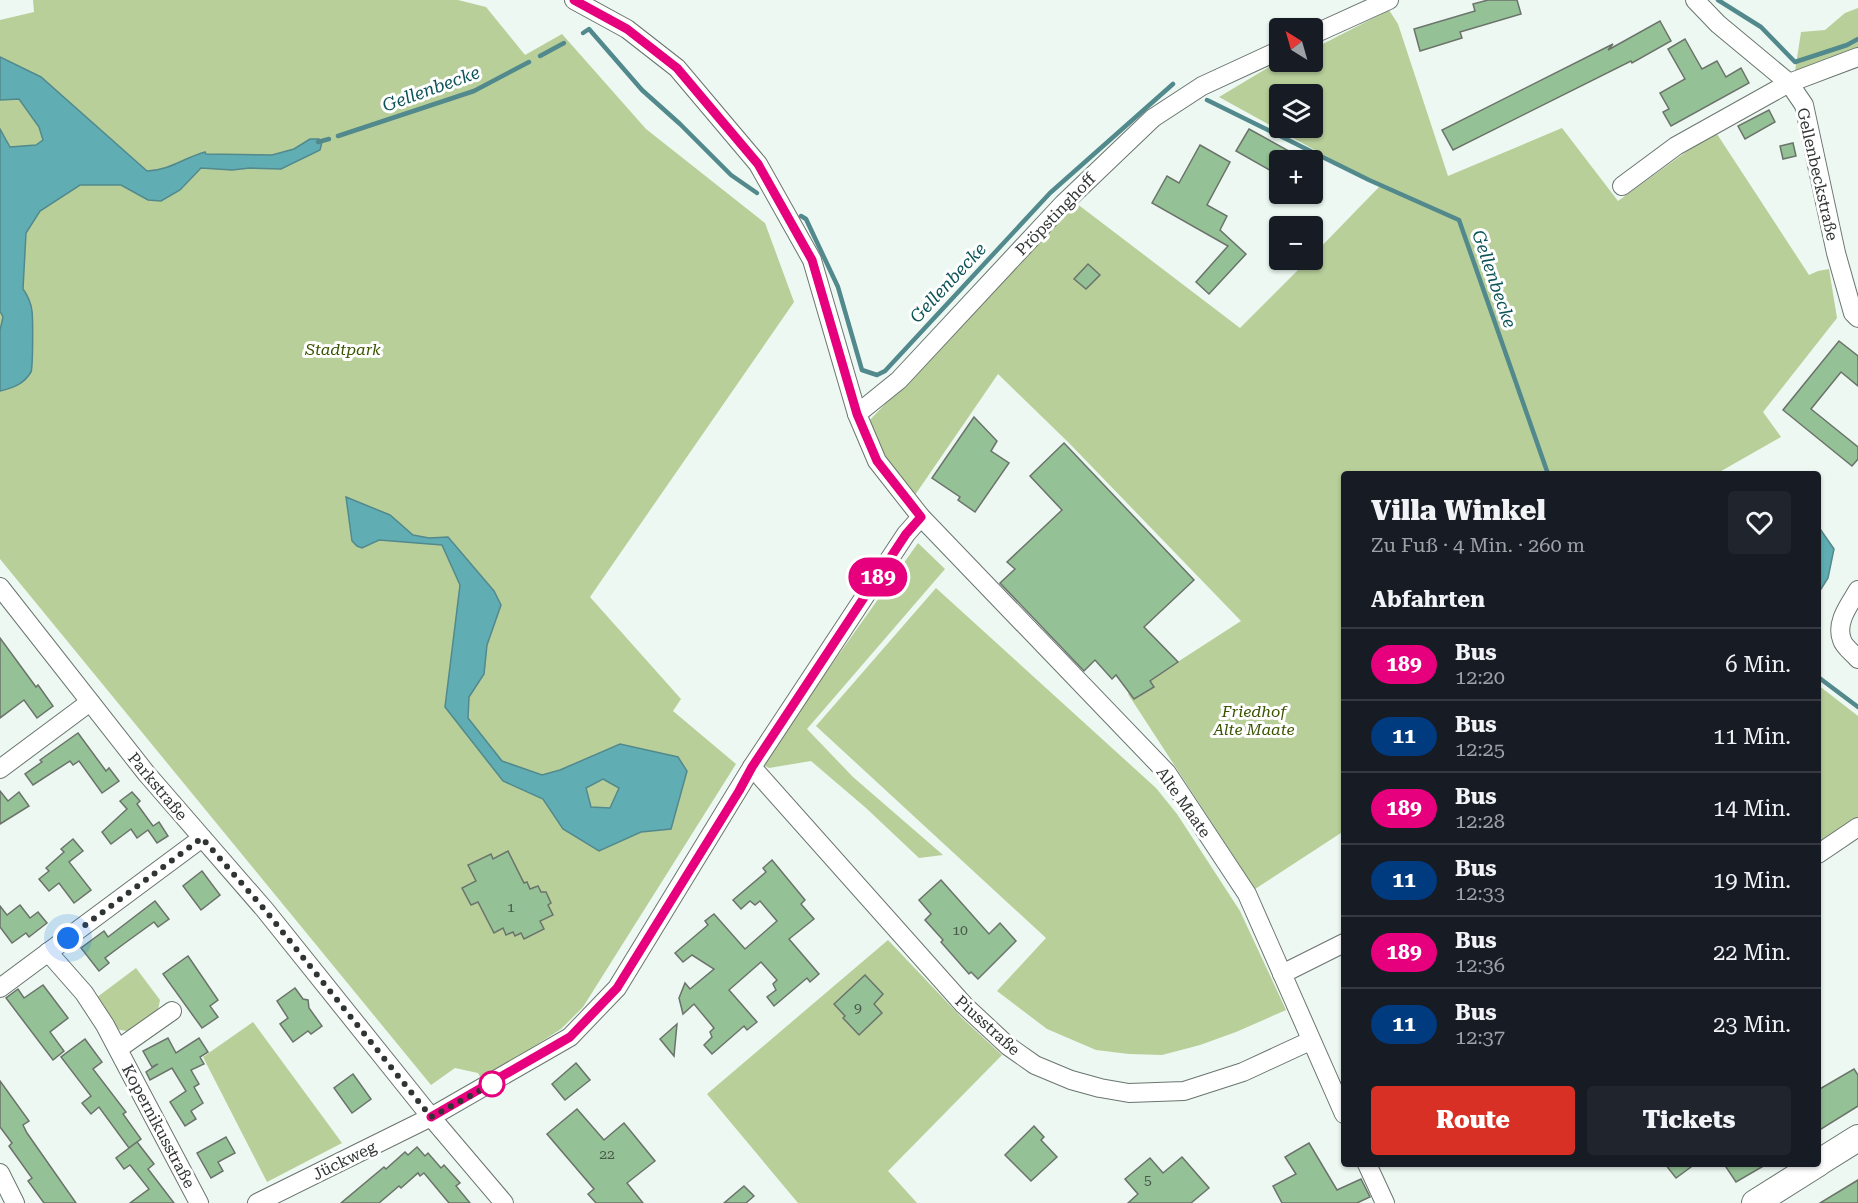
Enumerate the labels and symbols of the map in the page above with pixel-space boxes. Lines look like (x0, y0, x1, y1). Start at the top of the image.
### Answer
north arrow (1269, 18, 1323, 72)
water label: Gellenbecke (379, 61, 482, 116)
street label: Gellenbeckstraße (1793, 106, 1842, 243)
street label: Pröpstinghoff (1011, 169, 1100, 259)
water label: Gellenbecke (1468, 227, 1521, 330)
water label: Gellenbecke (905, 238, 990, 327)
park label: Stadtpark (304, 340, 381, 359)
line badge: 189 (844, 558, 912, 596)
park label: Friedhof Alte Maate (1212, 702, 1295, 739)
street label: Parkstraße (124, 749, 192, 824)
street label: Alte Maate (1152, 763, 1215, 841)
house number: 1 (507, 899, 515, 915)
house number: 10 (952, 922, 968, 938)
your location (53, 923, 83, 953)
street label: Piusstraße (951, 991, 1024, 1059)
house number: 9 (854, 1000, 862, 1016)
street label: Kopernikusstraße (118, 1061, 199, 1192)
unlabelled marker (479, 1071, 505, 1097)
street label: Jückweg (309, 1137, 380, 1184)
house number: 22 (599, 1146, 615, 1162)
house number: 5 (1144, 1172, 1152, 1188)

